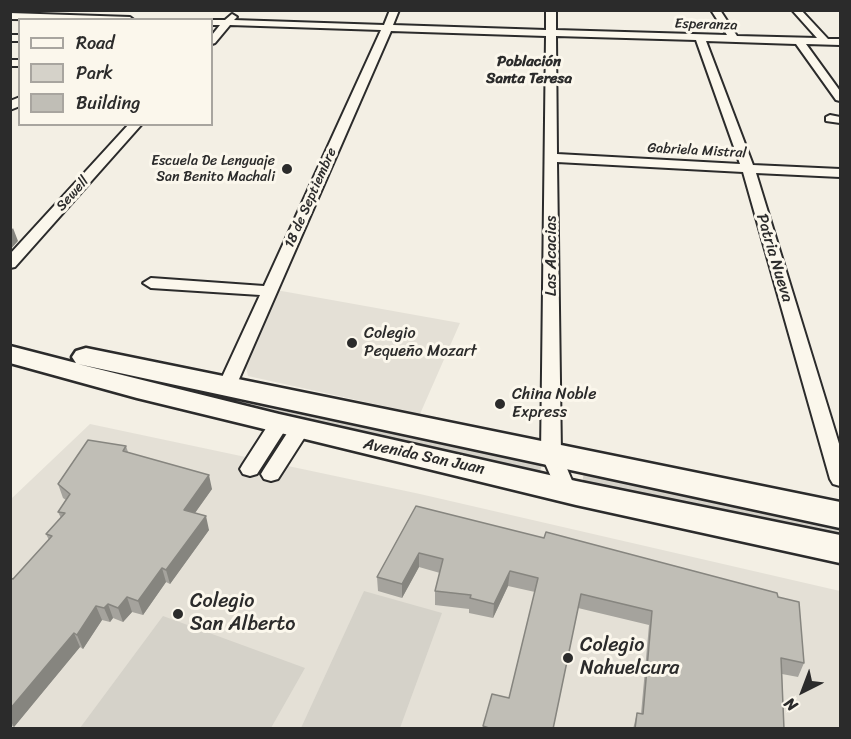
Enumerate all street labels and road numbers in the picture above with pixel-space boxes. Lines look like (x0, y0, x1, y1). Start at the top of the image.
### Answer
street label: Esperanza (674, 16, 738, 34)
street label: Gabriela Mistral (647, 140, 747, 162)
street label: 18 de Septiembre (281, 145, 341, 251)
street label: Sewell (53, 173, 93, 215)
street label: Patria Nueva (751, 212, 797, 304)
street label: Las Acacias (542, 216, 562, 296)
street label: Avenida San Juan (362, 435, 486, 479)

